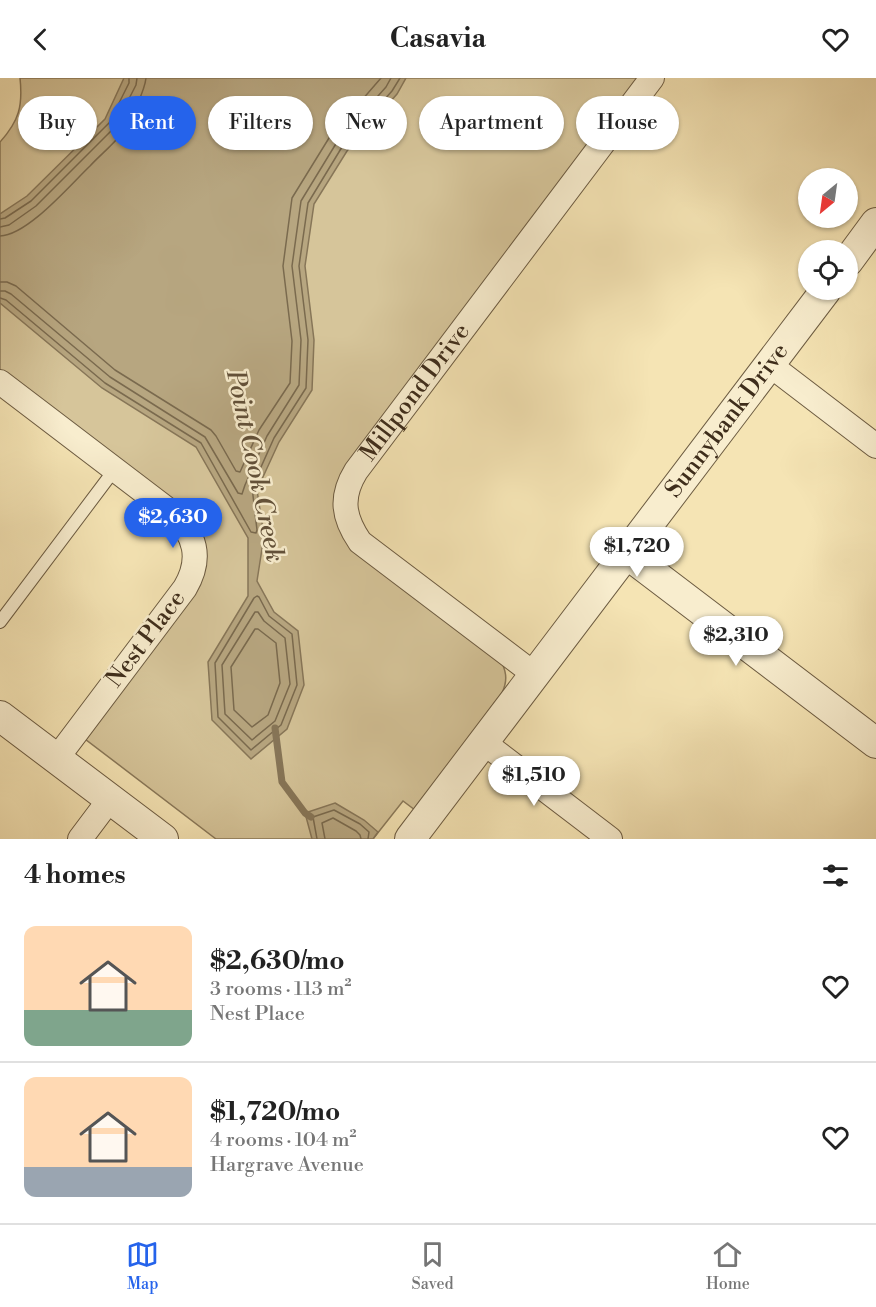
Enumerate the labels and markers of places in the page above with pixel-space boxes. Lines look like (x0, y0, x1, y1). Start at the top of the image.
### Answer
pin: $2,630 (124, 498, 222, 549)
pin: $1,720 (588, 527, 686, 578)
pin: $2,310 (687, 616, 785, 667)
pin: $1,510 (485, 756, 583, 807)

